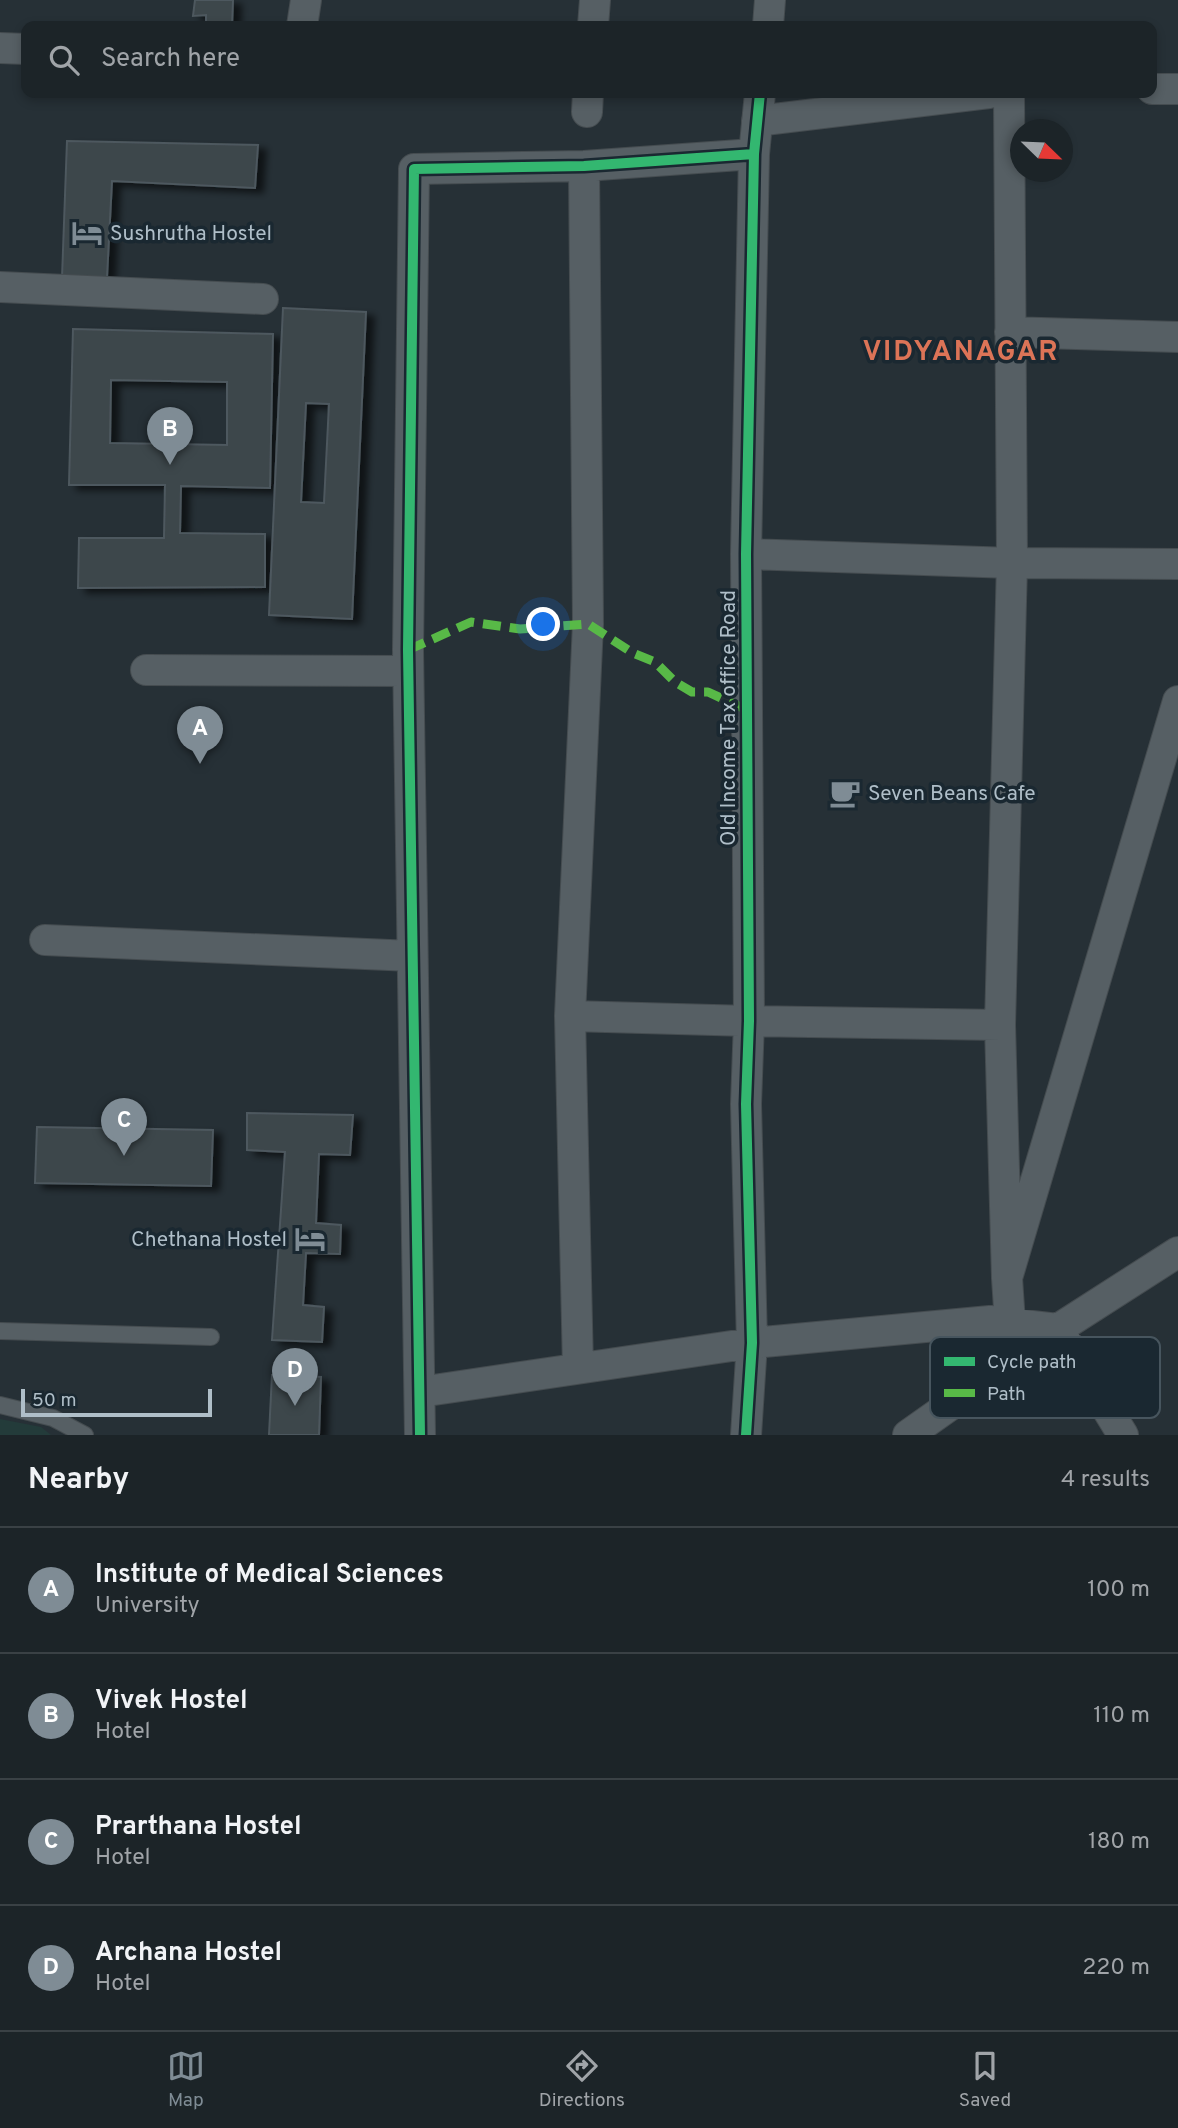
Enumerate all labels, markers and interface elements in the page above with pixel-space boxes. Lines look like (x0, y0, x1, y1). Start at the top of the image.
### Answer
search box (21, 21, 1157, 98)
icon: search (45, 41, 83, 79)
text: Search here (101, 43, 240, 76)
north arrow (1010, 119, 1073, 182)
hotel icon: Sushrutha Hostel (70, 216, 104, 250)
place label: Sushrutha Hostel (110, 221, 272, 248)
district label: VIDYANAGAR (862, 335, 1060, 371)
pin: B (147, 407, 193, 465)
street label: Old Income Tax office Road (716, 590, 743, 846)
your location (526, 607, 560, 641)
pin: A (177, 706, 223, 764)
cafe icon: Seven Beans Cafe (828, 776, 862, 810)
place label: Seven Beans Cafe (868, 781, 1035, 808)
pin: C (101, 1098, 147, 1156)
hotel icon: Chethana Hostel (293, 1222, 327, 1256)
place label: Chethana Hostel (131, 1227, 287, 1254)
legend (930, 1337, 1160, 1418)
pin: D (272, 1348, 318, 1406)
text: Cycle path (987, 1351, 1076, 1375)
text: Path (987, 1383, 1026, 1407)
scale bar (21, 1386, 212, 1418)
text: 50 m (32, 1389, 77, 1413)
text: Nearby (28, 1462, 129, 1499)
text: 4 results (1061, 1466, 1150, 1495)
text: Institute of Medical Sciences (95, 1559, 444, 1592)
text: A (43, 1576, 59, 1605)
text: 100 m (1087, 1576, 1150, 1605)
text: University (95, 1592, 200, 1621)
text: Vivek Hostel (95, 1685, 248, 1718)
text: B (43, 1702, 59, 1731)
text: 110 m (1093, 1702, 1150, 1731)
text: Hotel (95, 1718, 151, 1747)
text: Prarthana Hostel (95, 1811, 302, 1844)
text: C (44, 1828, 58, 1857)
text: 180 m (1088, 1828, 1150, 1857)
text: Hotel (95, 1844, 151, 1873)
text: Archana Hostel (95, 1937, 282, 1970)
text: D (43, 1954, 59, 1983)
text: 220 m (1082, 1954, 1150, 1983)
text: Hotel (95, 1970, 151, 1999)
tab: Map (167, 2047, 205, 2113)
tab: Directions (539, 2047, 625, 2113)
tab: Saved (959, 2047, 1011, 2113)

